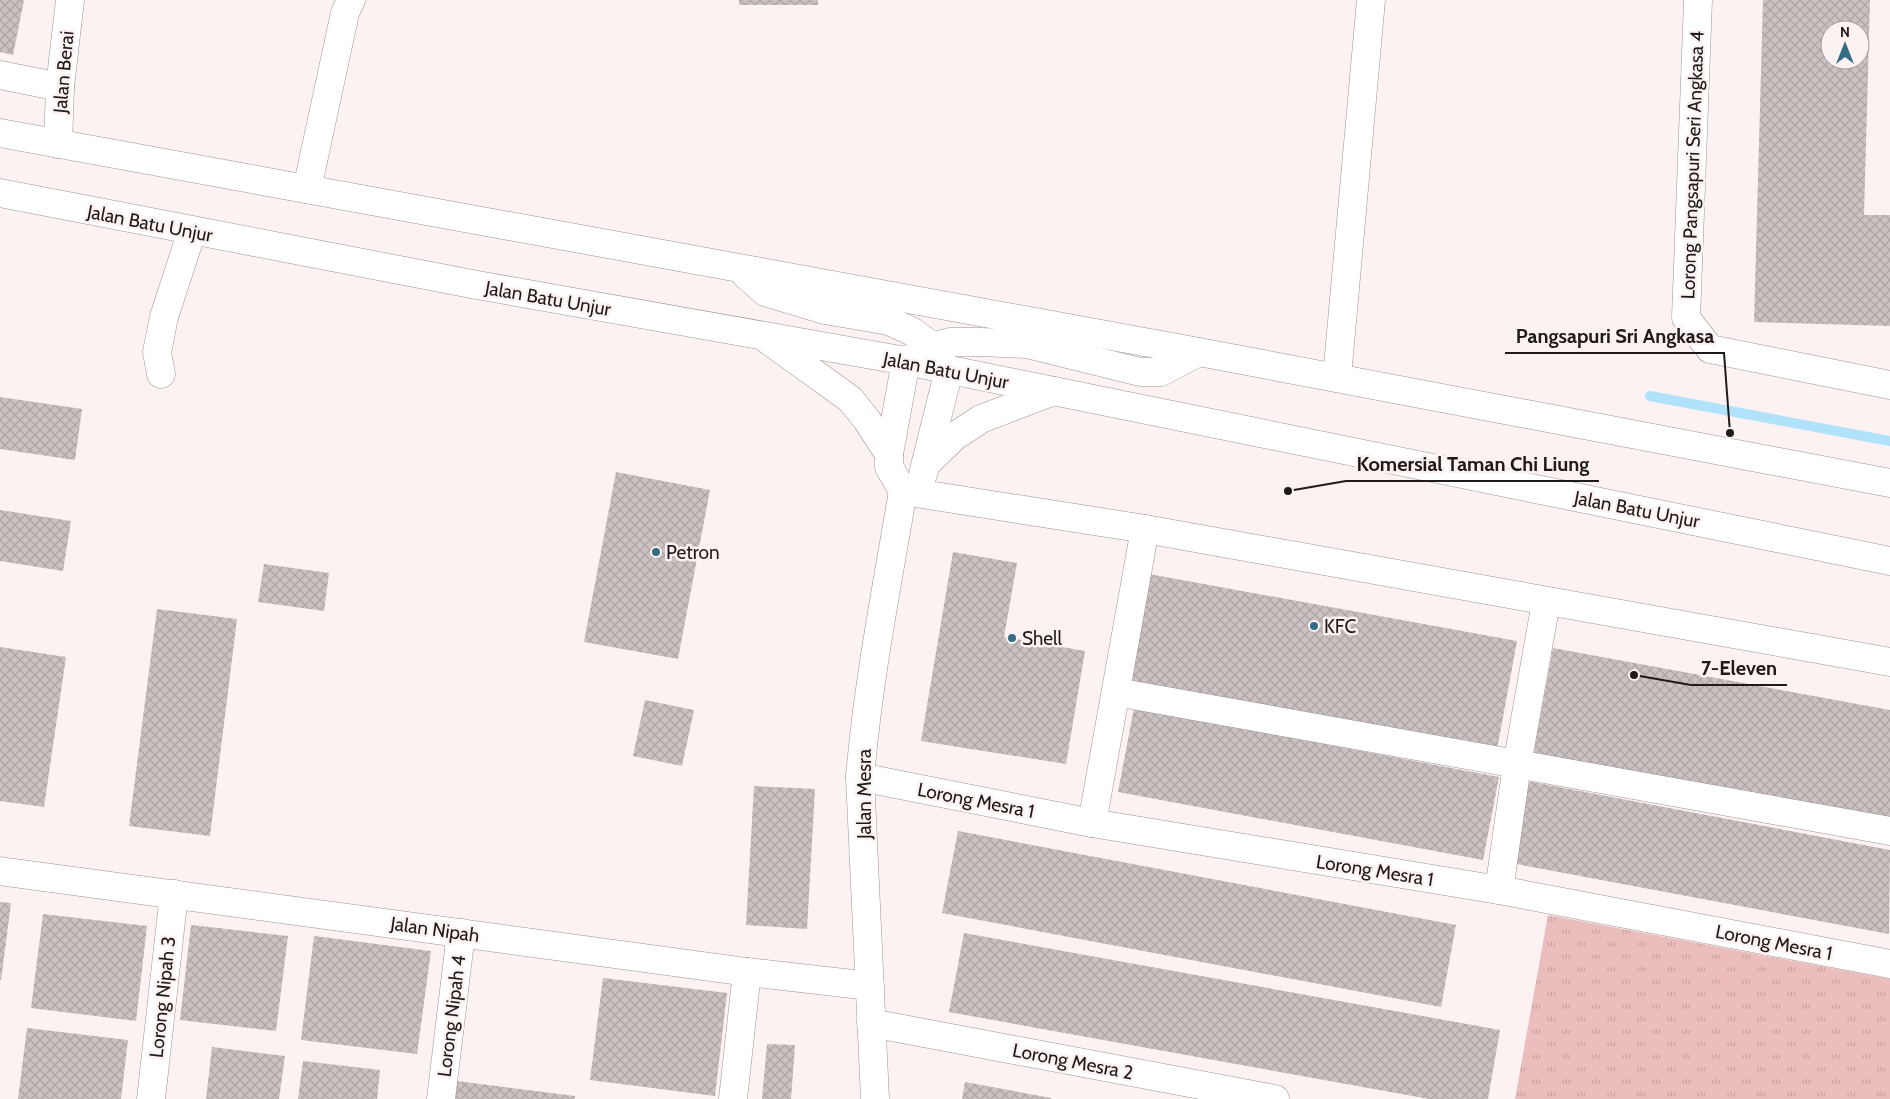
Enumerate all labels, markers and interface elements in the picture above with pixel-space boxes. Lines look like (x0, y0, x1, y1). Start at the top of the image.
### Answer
north arrow (1820, 20, 1870, 70)
text: N (1840, 23, 1850, 41)
street label: Jalan Berai (48, 30, 79, 115)
street label: Lorong Pangsapuri Seri Angkasa 4 (1676, 30, 1709, 300)
street label: Jalan Batu Unjur (84, 200, 215, 247)
street label: Jalan Batu Unjur (482, 276, 613, 321)
callout: Pangsapuri Sri Angkasa (1505, 318, 1724, 353)
text: Pangsapuri Sri Angkasa (1516, 324, 1714, 348)
street label: Jalan Batu Unjur (880, 347, 1011, 394)
callout: Komersial Taman Chi Liung (1346, 446, 1599, 481)
text: Komersial Taman Chi Liung (1357, 452, 1589, 476)
street label: Jalan Batu Unjur (1571, 486, 1702, 533)
place label: Petron (666, 541, 720, 564)
marker: Petron (650, 546, 662, 558)
place label: KFC (1324, 615, 1357, 638)
marker: KFC (1308, 620, 1320, 632)
place label: Shell (1022, 627, 1062, 650)
marker: Shell (1006, 632, 1018, 644)
callout: 7-Eleven (1691, 650, 1787, 685)
text: 7-Eleven (1701, 656, 1777, 680)
street label: Jalan Mesra (853, 749, 876, 840)
street label: Lorong Mesra 1 (915, 778, 1036, 823)
street label: Lorong Mesra 1 (1315, 850, 1435, 891)
street label: Jalan Nipah (388, 912, 481, 947)
street label: Lorong Mesra 1 (1713, 920, 1834, 965)
street label: Lorong Nipah 3 (145, 935, 180, 1059)
street label: Lorong Nipah 4 (433, 954, 470, 1078)
street label: Lorong Mesra 2 (1011, 1039, 1135, 1084)

